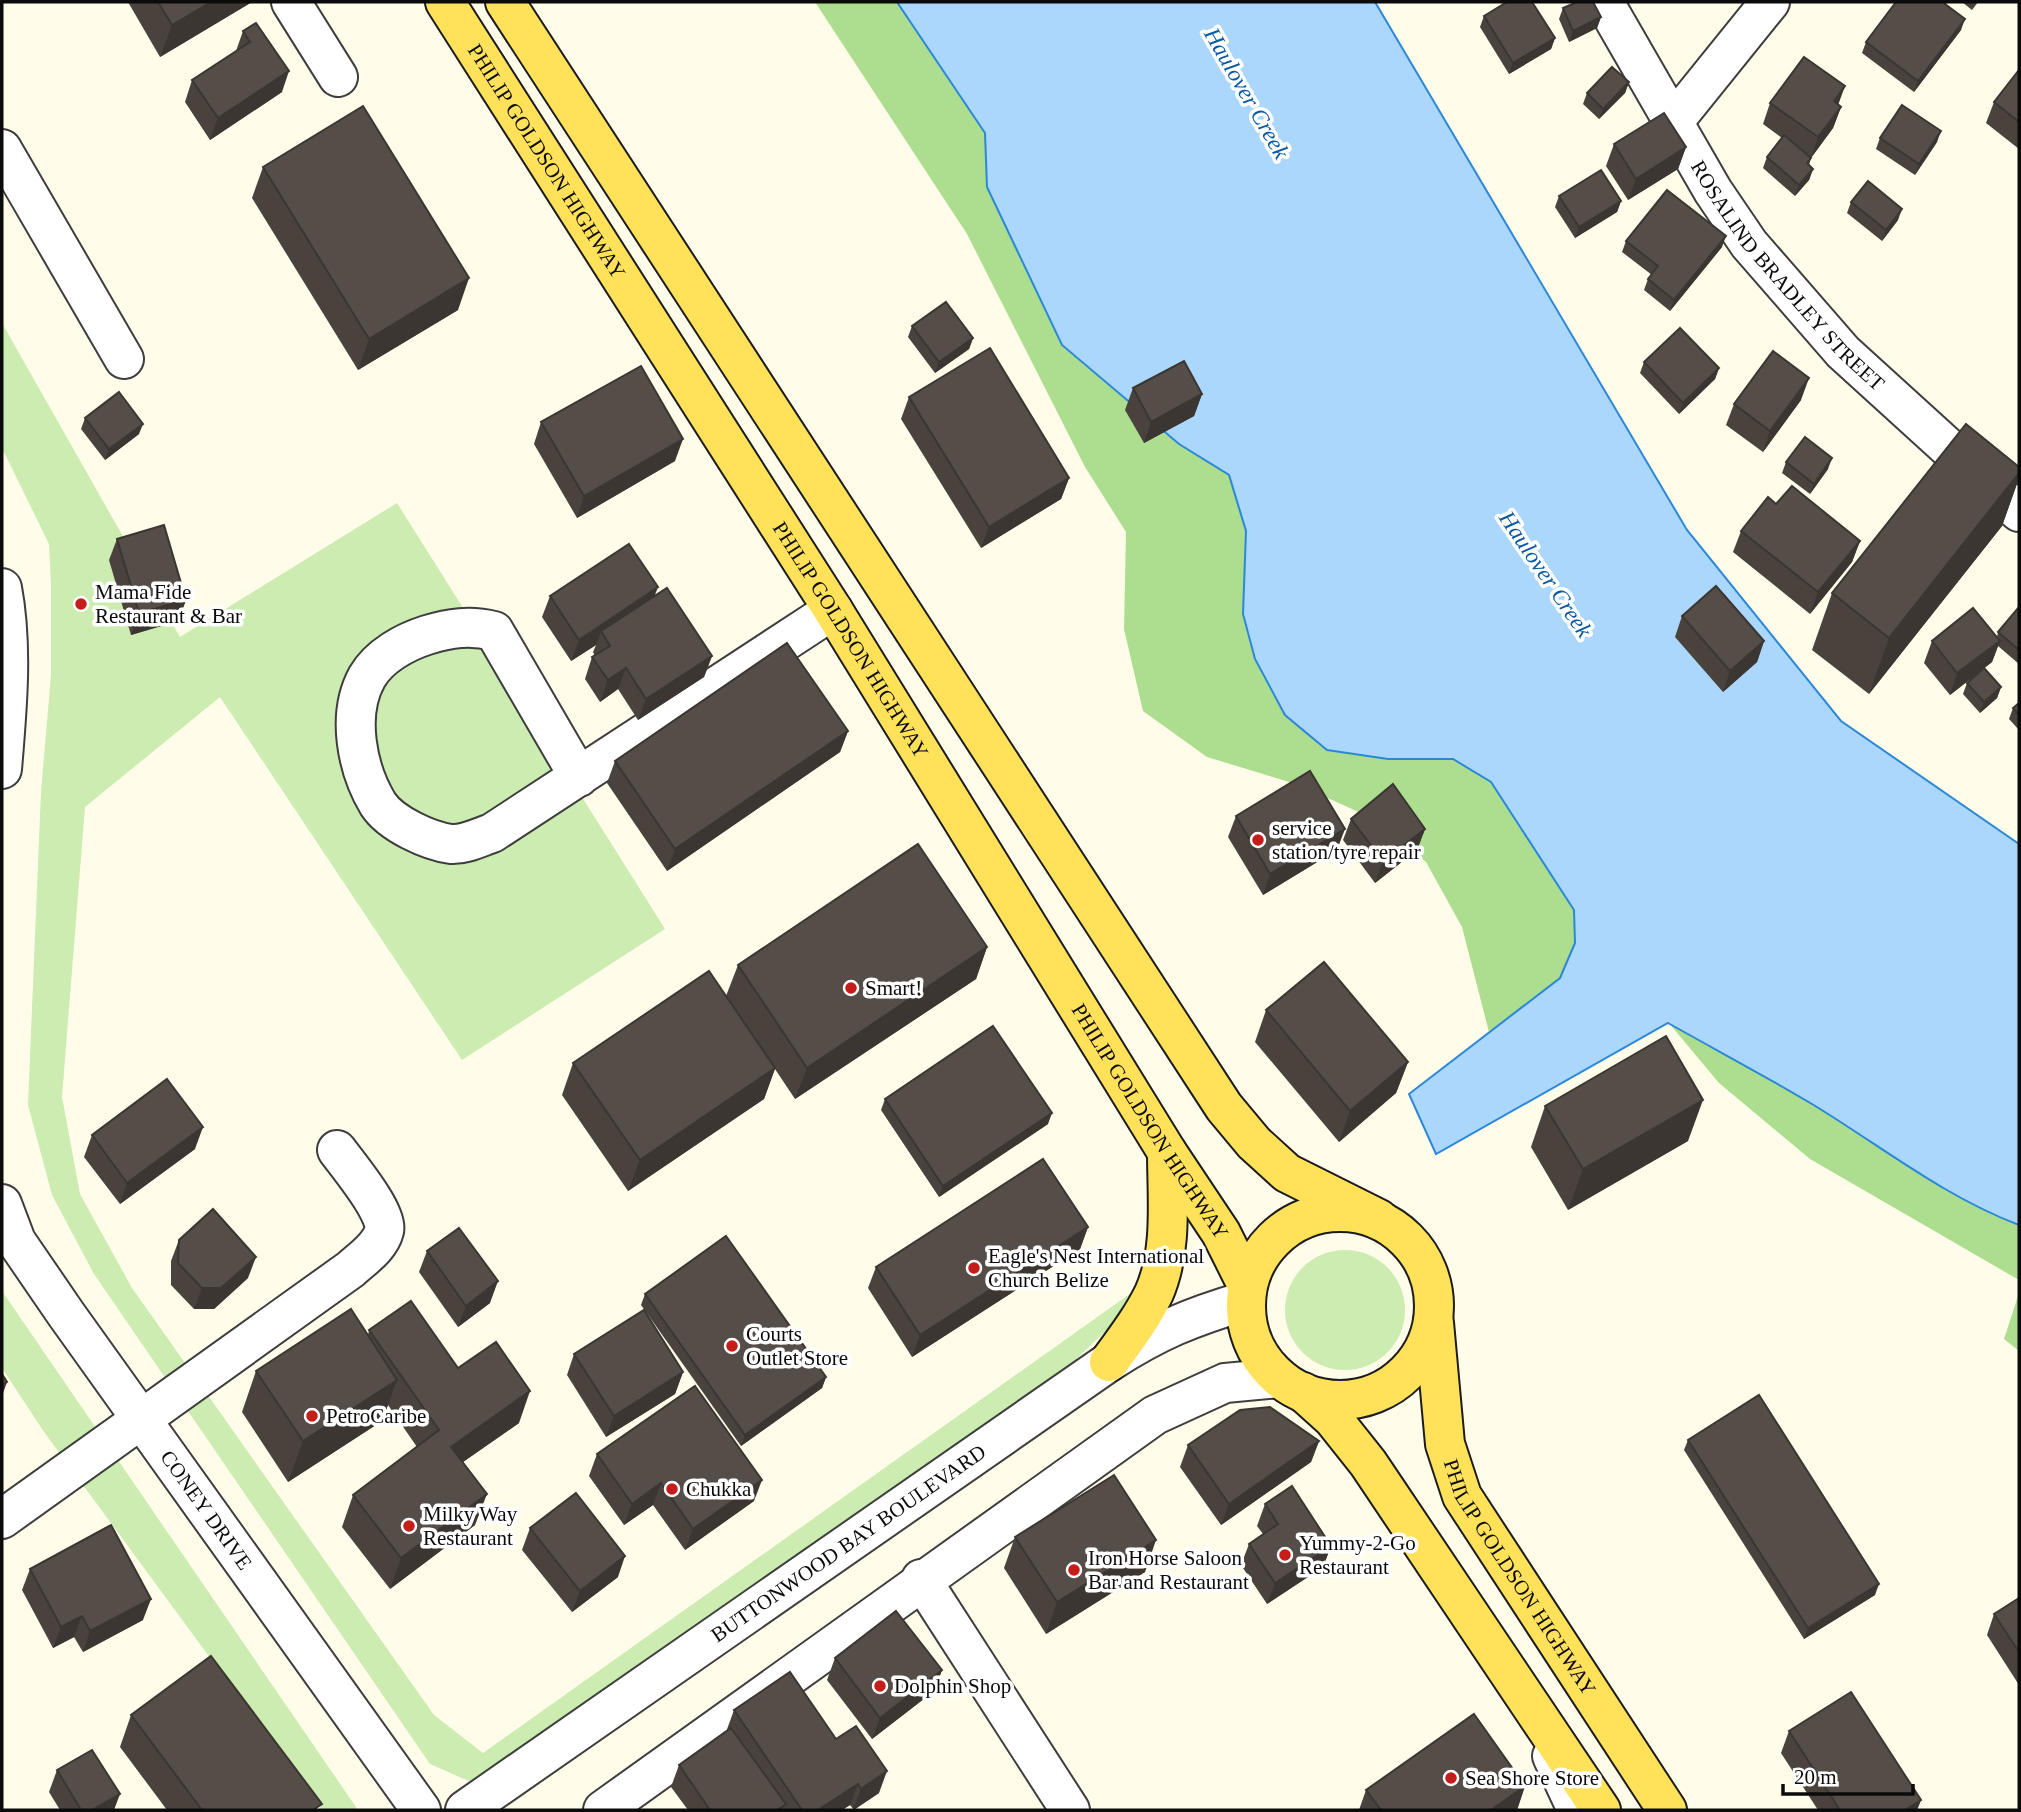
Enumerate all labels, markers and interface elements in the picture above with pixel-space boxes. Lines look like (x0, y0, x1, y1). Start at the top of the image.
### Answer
water label: Haulover Creek (1199, 23, 1294, 164)
street label: PHILIP GOLDSON HIGHWAY (463, 39, 630, 283)
street label: ROSALIND BRADLEY STREET (1686, 156, 1889, 396)
water label: Haulover Creek (1494, 506, 1597, 643)
street label: PHILIP GOLDSON HIGHWAY (768, 517, 933, 762)
place label: Mama Fide Restaurant & Bar (95, 580, 242, 628)
marker: Mama Fide Restaurant & Bar (73, 596, 89, 612)
place label: service station/tyre repair (1272, 816, 1421, 864)
marker: service station/tyre repair (1250, 832, 1266, 848)
place label: Smart! (865, 976, 922, 1000)
marker: Smart! (843, 980, 859, 996)
street label: PHILIP GOLDSON HIGHWAY (1067, 999, 1234, 1244)
place label: Eagle's Nest International Church Belize (988, 1244, 1204, 1292)
marker: Eagle's Nest International Church Belize (966, 1260, 982, 1276)
place label: Courts Outlet Store (746, 1322, 848, 1370)
marker: Courts Outlet Store (724, 1338, 740, 1354)
place label: PetroCaribe (326, 1404, 426, 1428)
marker: PetroCaribe (304, 1408, 320, 1424)
street label: BUTTONWOOD BAY BOULEVARD (706, 1439, 990, 1647)
street label: CONEY DRIVE (155, 1446, 257, 1574)
street label: PHILIP GOLDSON HIGHWAY (1439, 1456, 1601, 1700)
place label: Chukka (686, 1477, 752, 1501)
marker: Chukka (664, 1481, 680, 1497)
place label: Milky Way Restaurant (423, 1502, 518, 1550)
marker: Milky Way Restaurant (401, 1518, 417, 1534)
place label: Yummy-2-Go Restaurant (1299, 1531, 1416, 1579)
place label: Iron Horse Saloon Bar and Restaurant (1088, 1546, 1249, 1594)
marker: Yummy-2-Go Restaurant (1277, 1547, 1293, 1563)
marker: Iron Horse Saloon Bar and Restaurant (1066, 1562, 1082, 1578)
place label: Dolphin Shop (894, 1674, 1011, 1698)
marker: Dolphin Shop (872, 1678, 888, 1694)
scale bar (1783, 1752, 1912, 1796)
text: 20 m (1794, 1765, 1837, 1789)
place label: Sea Shore Store (1465, 1766, 1599, 1790)
marker: Sea Shore Store (1443, 1770, 1459, 1786)

